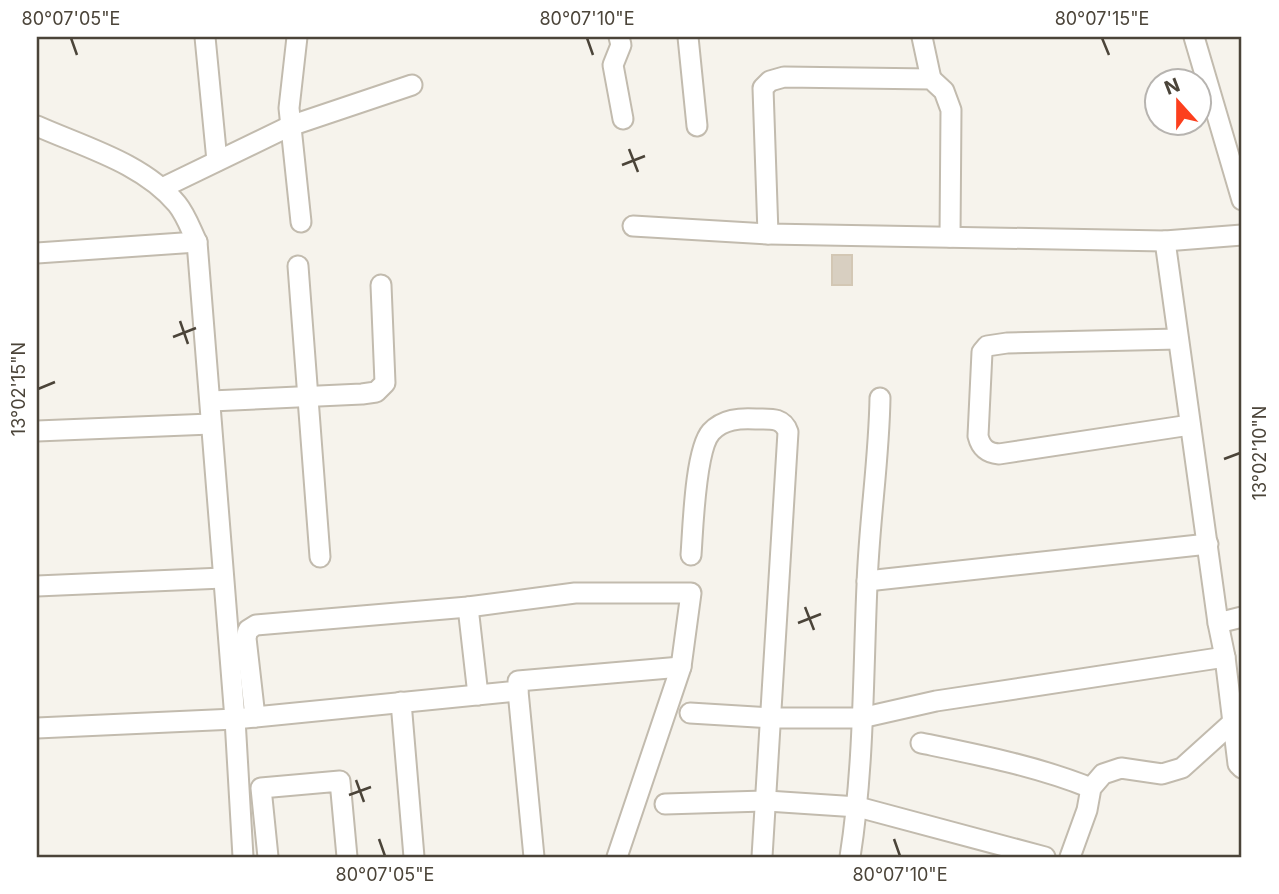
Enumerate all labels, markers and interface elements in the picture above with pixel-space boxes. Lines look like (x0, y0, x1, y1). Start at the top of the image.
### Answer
text: 80°07'05"E (22, 8, 120, 29)
text: 80°07'10"E (539, 8, 635, 29)
text: 80°07'15"E (1055, 8, 1149, 29)
north arrow (1142, 66, 1212, 136)
text: N (1161, 73, 1183, 100)
text: 13°02'15"N (8, 342, 29, 436)
text: 13°02'10"N (1249, 406, 1270, 500)
text: 80°07'05"E (336, 864, 434, 885)
text: 80°07'10"E (852, 864, 948, 885)

